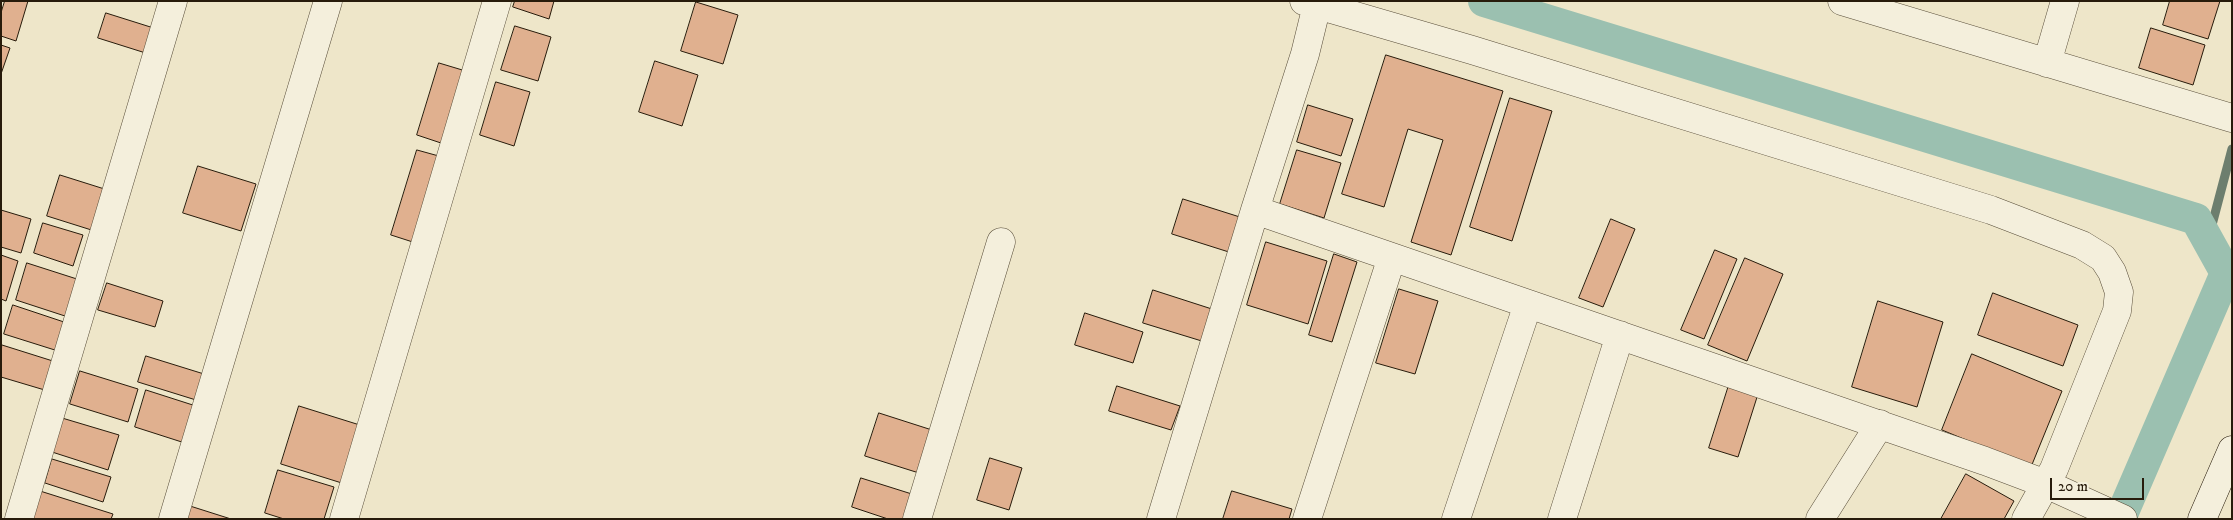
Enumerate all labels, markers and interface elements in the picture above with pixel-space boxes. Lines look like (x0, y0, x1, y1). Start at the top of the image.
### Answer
scale bar (2053, 468, 2147, 500)
text: 20 m (2058, 477, 2088, 496)

